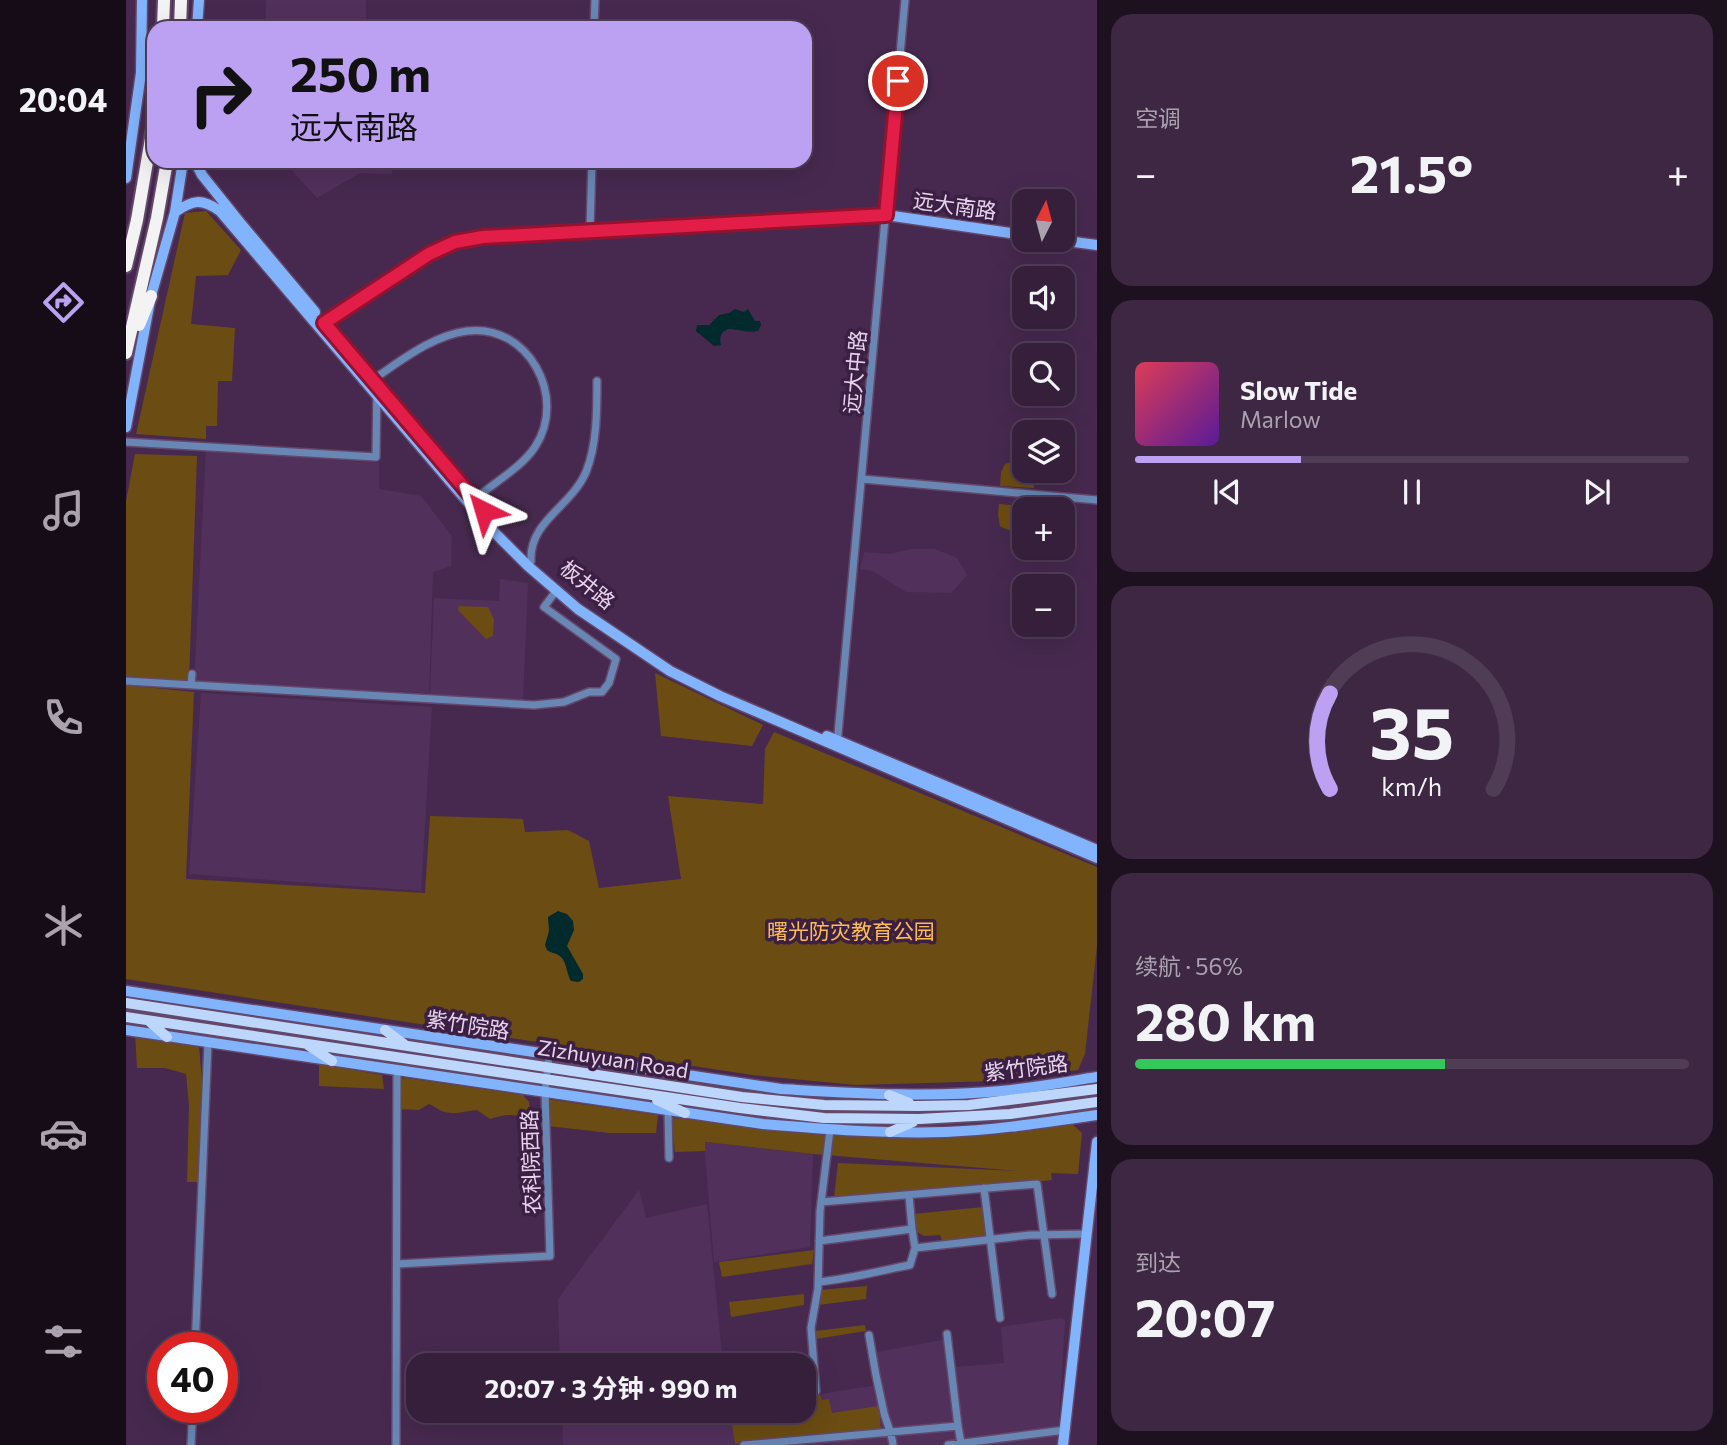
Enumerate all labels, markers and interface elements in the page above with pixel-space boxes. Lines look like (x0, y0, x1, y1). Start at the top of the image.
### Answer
text: 250 m (290, 42, 431, 102)
icon: right (175, 49, 266, 140)
pin (868, 51, 928, 111)
icon: arrive (879, 62, 917, 100)
text: 20:04 (19, 79, 107, 119)
text: 空调 (1135, 104, 1181, 132)
text: 远大南路 (290, 106, 418, 146)
text: 21.5° (1350, 140, 1473, 204)
text: − (1135, 149, 1157, 196)
text: + (1667, 149, 1689, 196)
street label: 远大南路 (912, 187, 998, 223)
north arrow (1012, 189, 1074, 252)
map controls (1012, 189, 1075, 637)
button: sound (1012, 266, 1075, 329)
icon: directions (39, 278, 88, 327)
street label: 远大中路 (838, 329, 870, 415)
button: search (1012, 343, 1075, 406)
text: Slow Tide (1240, 374, 1357, 405)
text: Marlow (1240, 405, 1321, 433)
button: layers (1012, 420, 1075, 483)
icon: previous (1208, 473, 1246, 511)
icon: pause (1393, 473, 1431, 511)
icon: next (1578, 473, 1616, 511)
position arrow (447, 474, 521, 548)
icon: music (39, 486, 88, 535)
button: + (1012, 497, 1075, 560)
street label: 板井路 (556, 554, 620, 614)
button: − (1012, 574, 1075, 637)
text: 35 (1370, 685, 1454, 774)
icon: phone (39, 693, 88, 742)
text: km/h (1382, 770, 1442, 800)
icon: climate (39, 901, 88, 950)
park label: 曙光防灾教育公园 (767, 918, 935, 943)
text: 续航 · 56% (1135, 952, 1243, 980)
text: 280 km (1135, 988, 1316, 1052)
street label: 紫竹院路 (425, 1005, 511, 1043)
street label: Zizhuyuan Road (536, 1034, 690, 1082)
street label: 紫竹院路 (983, 1049, 1069, 1085)
icon: car (39, 1109, 88, 1158)
street label: 农科院西路 (516, 1109, 544, 1215)
text: 到达 (1135, 1248, 1181, 1276)
text: 20:07 (1135, 1284, 1275, 1348)
icon: filters (39, 1317, 88, 1366)
speed limit sign: 40 (147, 1332, 238, 1423)
text: 20:07 · 3 分钟 · 990 m (485, 1372, 737, 1403)

